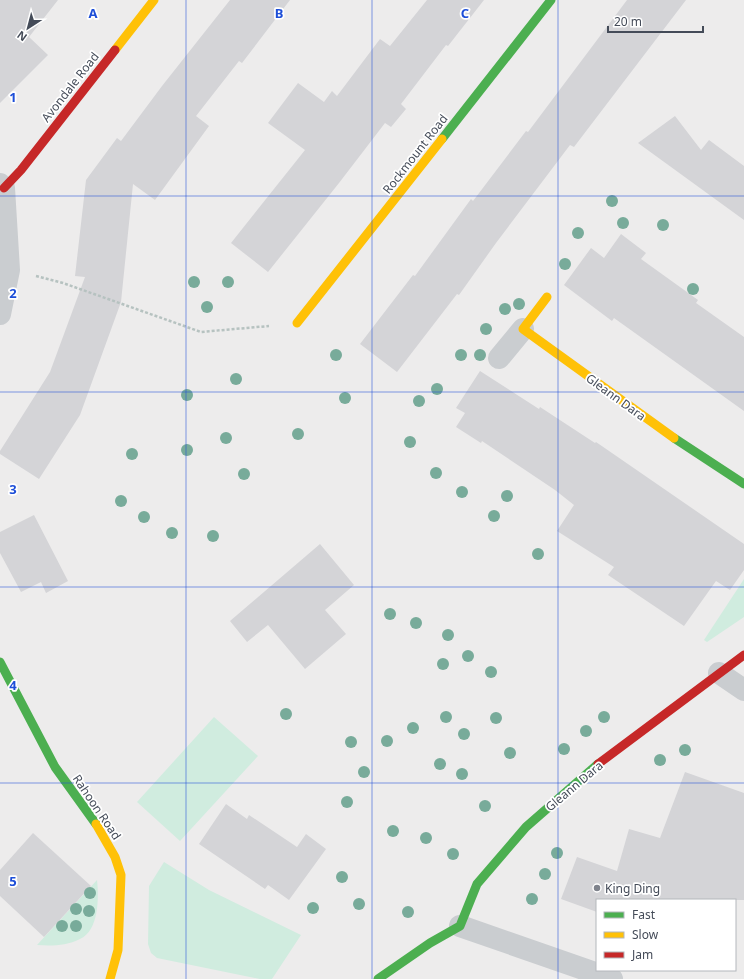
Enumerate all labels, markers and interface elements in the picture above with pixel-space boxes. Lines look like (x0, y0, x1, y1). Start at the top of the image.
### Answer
text: A (89, 4, 98, 22)
text: B (275, 4, 283, 22)
text: C (461, 4, 469, 22)
north arrow (8, 8, 48, 48)
scale bar (608, 8, 703, 34)
text: 20 m (614, 13, 642, 30)
text: N (14, 28, 30, 45)
street label: Avondale Road (37, 49, 103, 125)
text: 1 (9, 88, 17, 106)
street label: Rockmount Road (379, 111, 451, 197)
text: 2 (9, 284, 17, 302)
street label: Gleann Dara (583, 369, 649, 425)
text: 3 (9, 480, 17, 498)
text: 4 (9, 676, 17, 694)
street label: Gleann Dara (542, 757, 606, 815)
street label: Rahoon Road (69, 771, 125, 843)
text: 5 (9, 872, 17, 890)
place label: King Ding (605, 880, 660, 897)
marker: King Ding (592, 883, 602, 893)
legend (596, 899, 736, 971)
text: Fast (632, 906, 656, 923)
text: Slow (632, 926, 659, 943)
text: Jam (631, 946, 653, 963)

